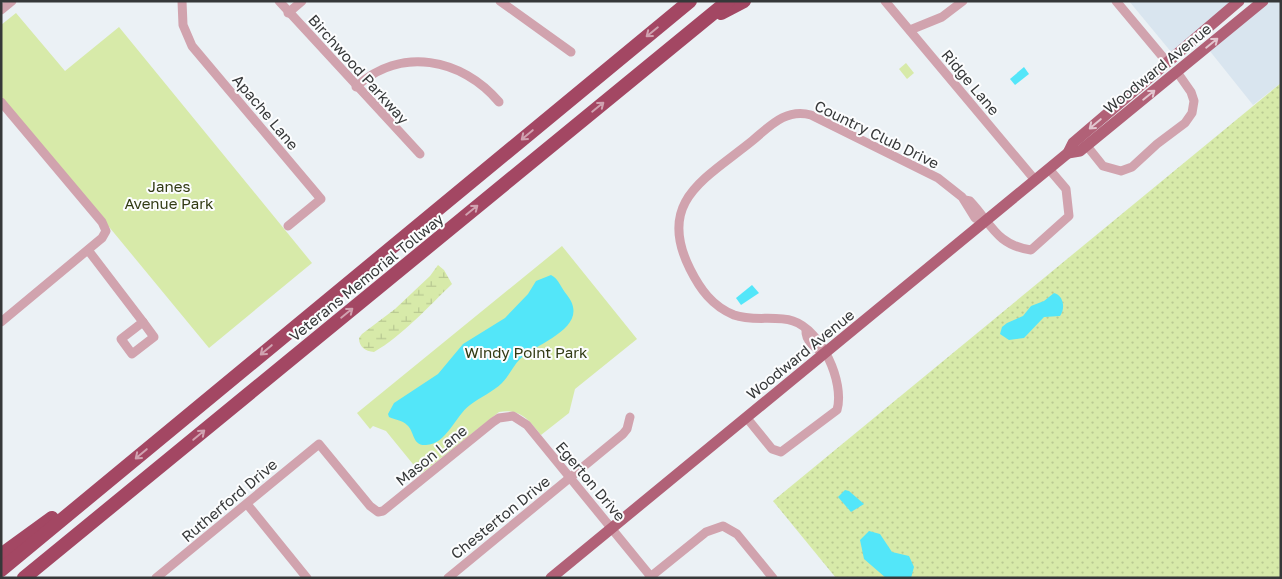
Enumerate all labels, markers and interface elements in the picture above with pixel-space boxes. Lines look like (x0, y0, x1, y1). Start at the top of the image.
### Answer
street label: Birchwood Parkway (305, 11, 413, 128)
street label: Woodward Avenue (1100, 19, 1215, 117)
one-way arrow (646, 27, 659, 38)
one-way arrow (1205, 38, 1218, 49)
street label: Ridge Lane (938, 45, 1004, 119)
street label: Apache Lane (229, 71, 303, 154)
one-way arrow (1142, 89, 1155, 100)
street label: Country Club Drive (812, 96, 942, 172)
one-way arrow (591, 102, 604, 113)
one-way arrow (1089, 118, 1102, 129)
one-way arrow (520, 130, 533, 141)
park label: Janes Avenue Park (124, 177, 214, 212)
one-way arrow (466, 205, 479, 216)
street label: Veterans Memorial Tollway (285, 209, 447, 345)
street label: Woodward Avenue (743, 305, 858, 403)
one-way arrow (340, 308, 353, 319)
park label: Windy Point Park (464, 343, 588, 361)
one-way arrow (260, 345, 273, 356)
street label: Mason Lane (392, 421, 470, 489)
one-way arrow (192, 429, 205, 440)
street label: Egerton Drive (553, 438, 630, 525)
one-way arrow (135, 448, 148, 459)
street label: Rutherford Drive (178, 455, 281, 545)
street label: Chesterton Drive (447, 471, 553, 562)

